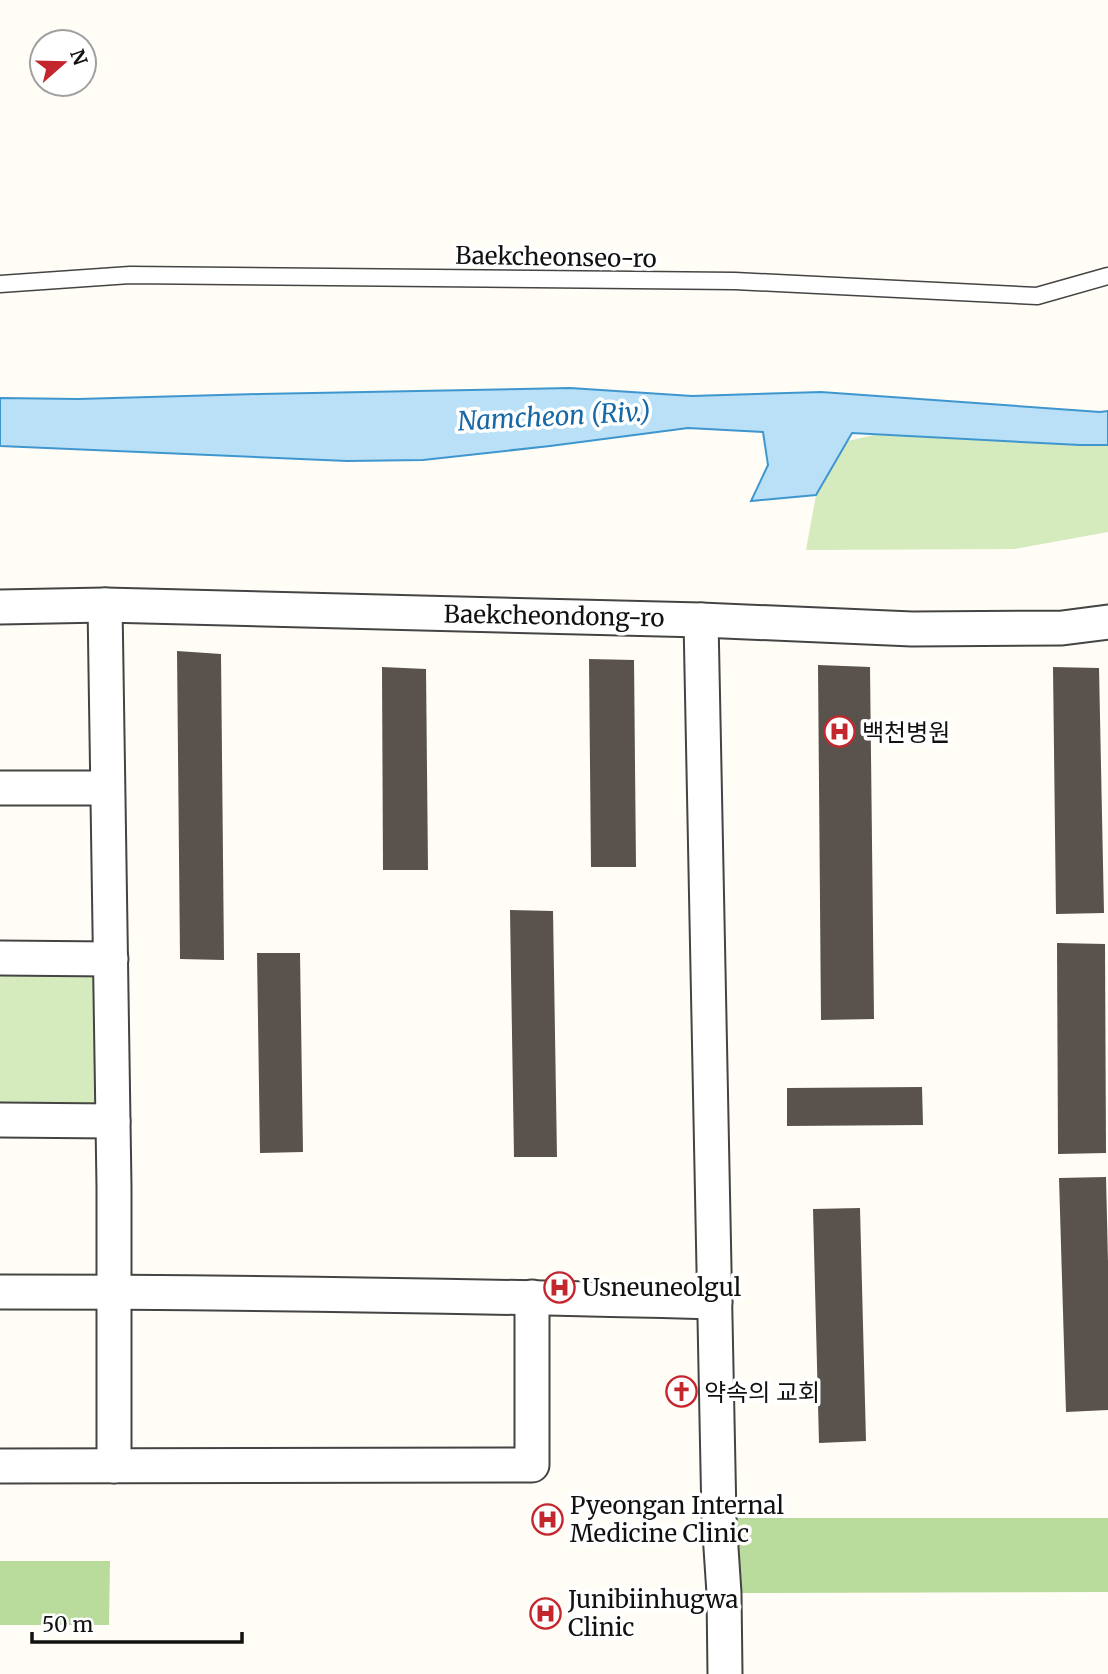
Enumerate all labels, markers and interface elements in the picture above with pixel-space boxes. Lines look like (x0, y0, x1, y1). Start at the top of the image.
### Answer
north arrow (28, 28, 98, 98)
text: N (65, 46, 93, 68)
street label: Baekcheonseo-ro (455, 240, 657, 274)
water label: Namcheon (Riv.) (457, 394, 651, 438)
street label: Baekcheondong-ro (443, 599, 665, 633)
hospital icon: 백천병원 (822, 715, 856, 749)
place label: 백천병원 (862, 717, 950, 748)
hospital icon: Usneuneolgul (542, 1270, 576, 1304)
place label: Usneuneolgul (582, 1272, 741, 1303)
church icon: 약속의 교회 (664, 1375, 698, 1409)
place label: 약속의 교회 (704, 1377, 820, 1408)
place label: Pyeongan Internal Medicine Clinic (570, 1490, 784, 1549)
hospital icon: Pyeongan Internal Medicine Clinic (530, 1502, 564, 1536)
place label: Junibiinhugwa Clinic (567, 1584, 738, 1643)
hospital icon: Junibiinhugwa Clinic (528, 1596, 562, 1630)
scale bar (32, 1600, 242, 1644)
text: 50 m (42, 1611, 93, 1638)

